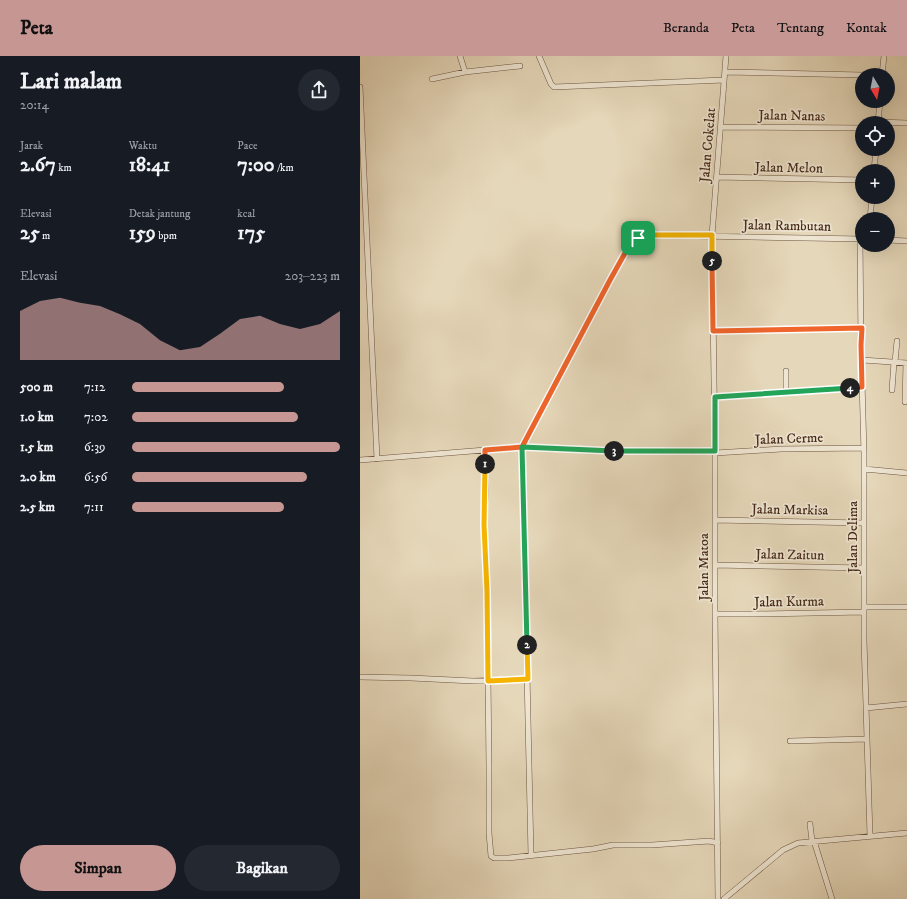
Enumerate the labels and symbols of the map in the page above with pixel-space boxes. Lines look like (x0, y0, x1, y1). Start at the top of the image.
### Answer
north arrow (855, 68, 895, 108)
street label: Jalan Cokelat (696, 106, 720, 185)
street label: Jalan Nanas (756, 106, 826, 126)
street label: Jalan Melon (753, 158, 824, 178)
street label: Jalan Rambutan (741, 216, 832, 236)
pin (621, 221, 655, 255)
pin: 5 (702, 251, 722, 271)
pin: 4 (840, 378, 860, 398)
street label: Jalan Cerme (753, 429, 824, 449)
pin: 3 (604, 441, 624, 461)
pin: 1 (475, 454, 495, 474)
street label: Jalan Markisa (749, 500, 829, 520)
street label: Jalan Delima (844, 501, 862, 575)
street label: Jalan Matoa (695, 533, 713, 603)
street label: Jalan Zaitun (753, 545, 825, 565)
street label: Jalan Kurma (752, 592, 824, 612)
pin: 2 (517, 635, 537, 655)

